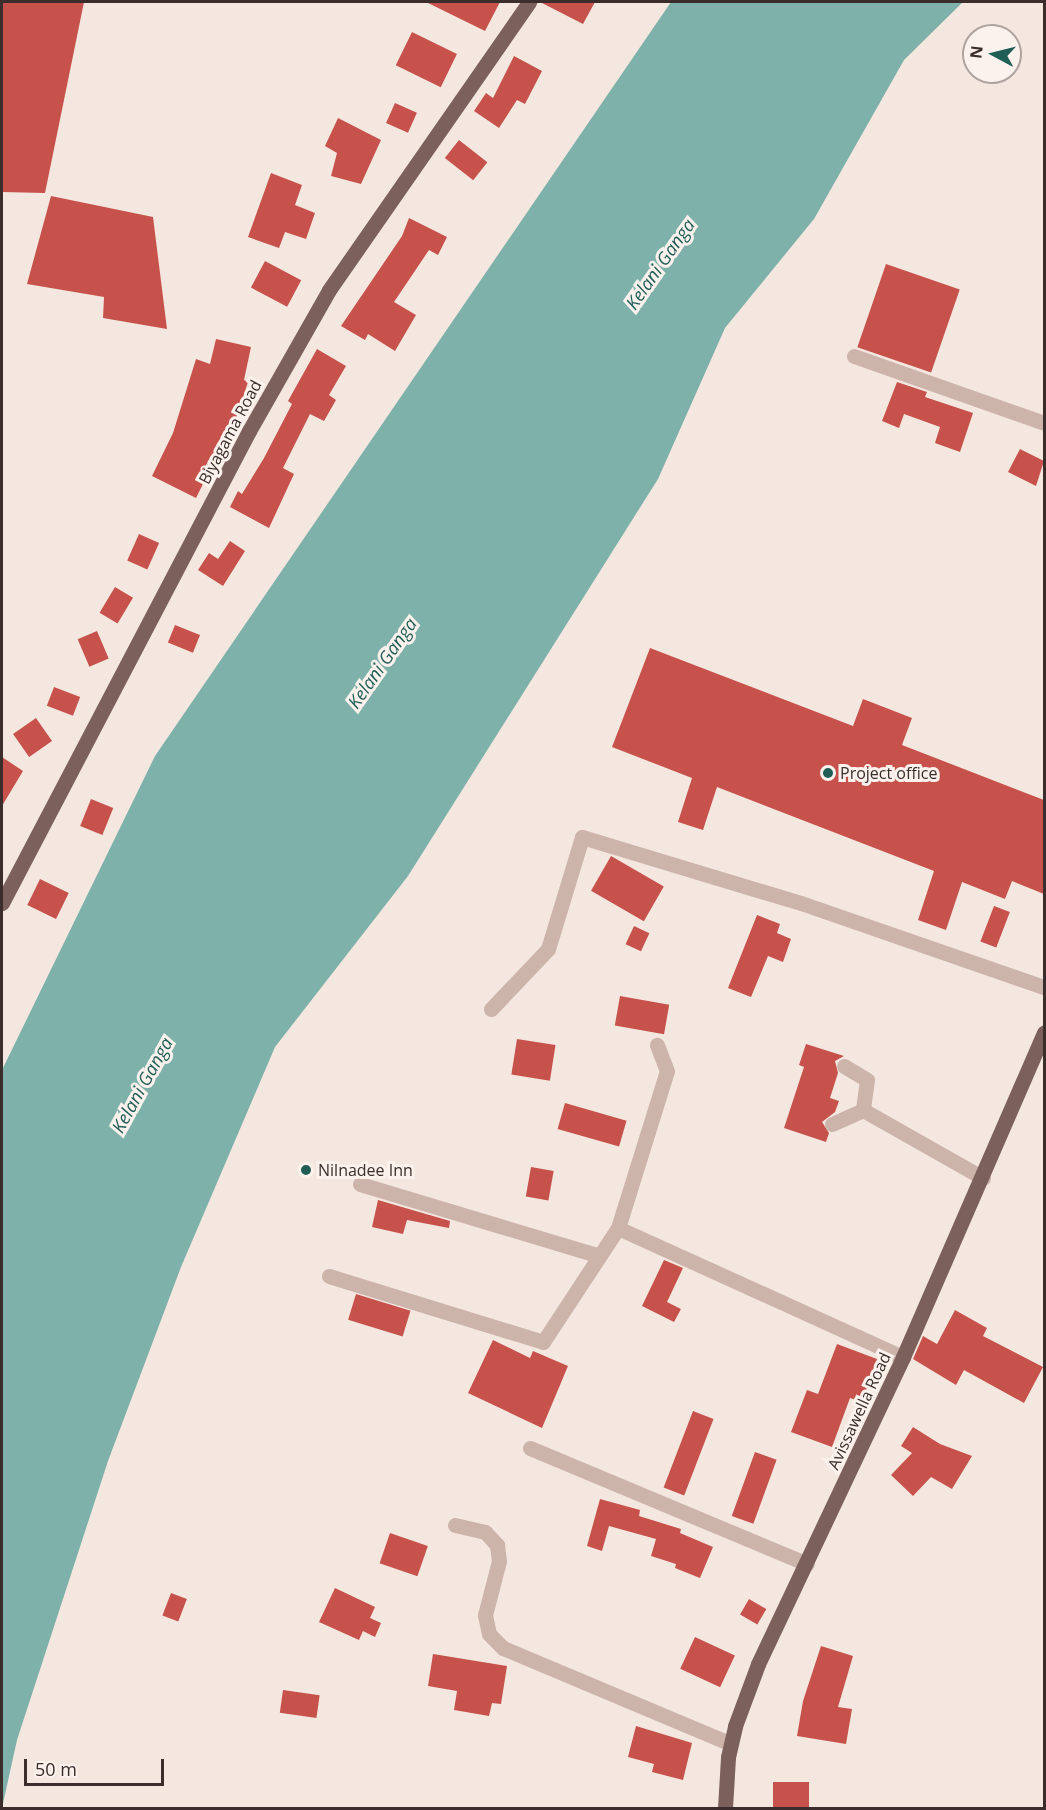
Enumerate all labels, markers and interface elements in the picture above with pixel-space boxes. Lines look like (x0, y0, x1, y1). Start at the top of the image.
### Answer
north arrow (962, 24, 1022, 84)
text: N (964, 44, 988, 60)
water label: Kelani Ganga (621, 215, 699, 313)
street label: Biyagama Road (195, 377, 265, 487)
water label: Kelani Ganga (343, 614, 421, 712)
place label: Project office (840, 763, 937, 783)
marker: Project office (821, 766, 835, 780)
water label: Kelani Ganga (107, 1034, 177, 1136)
place label: Nilnadee Inn (318, 1160, 413, 1180)
marker: Nilnadee Inn (299, 1163, 313, 1177)
street label: Avissawella Road (823, 1349, 895, 1473)
scale bar (27, 1747, 166, 1785)
text: 50 m (35, 1757, 77, 1781)

